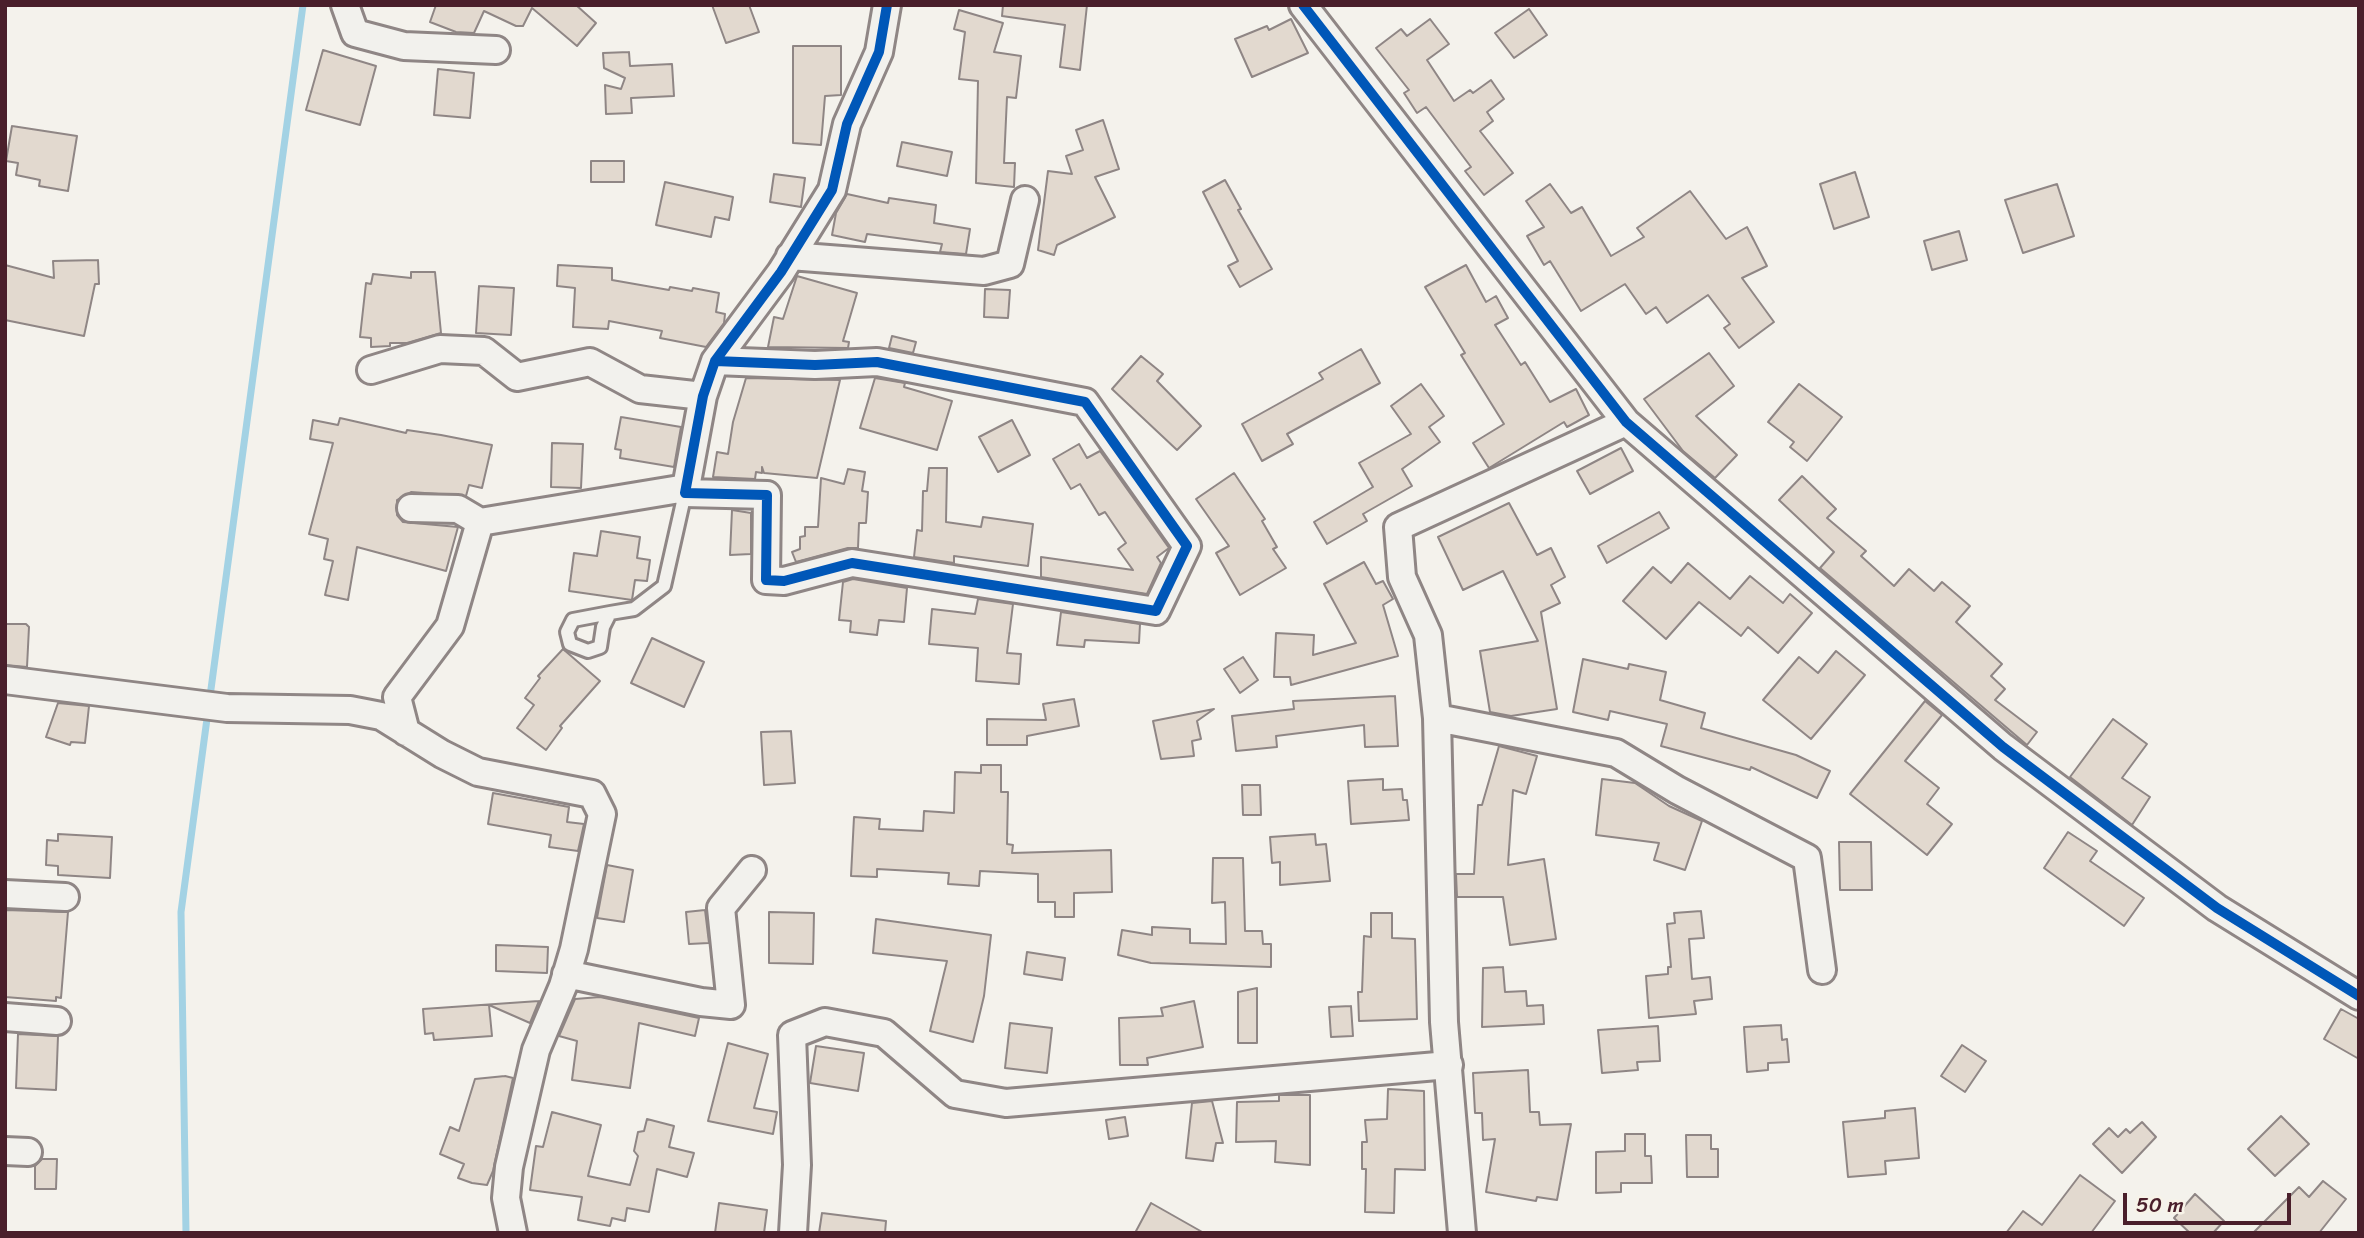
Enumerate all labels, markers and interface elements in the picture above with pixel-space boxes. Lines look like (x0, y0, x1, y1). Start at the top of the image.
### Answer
scale bar (2126, 1178, 2294, 1222)
text: 50 m (2136, 1186, 2184, 1224)

